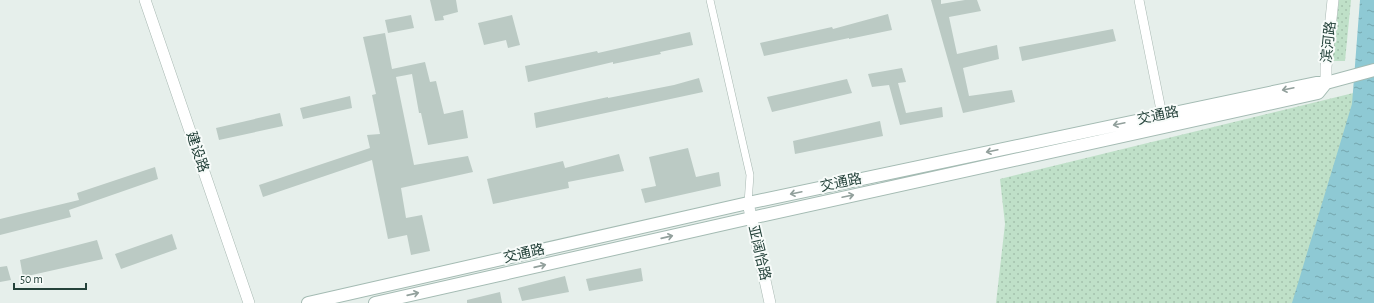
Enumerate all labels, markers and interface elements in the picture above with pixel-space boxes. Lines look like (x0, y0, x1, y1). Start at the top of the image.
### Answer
street label: 滨河路 (1319, 20, 1338, 64)
one-way arrow (1281, 85, 1294, 93)
street label: 交通路 (1136, 103, 1180, 127)
one-way arrow (1113, 121, 1126, 129)
street label: 建设路 (184, 130, 211, 174)
one-way arrow (986, 148, 999, 156)
street label: 交通路 (819, 170, 863, 194)
one-way arrow (790, 189, 803, 197)
one-way arrow (842, 192, 855, 200)
street label: 亚阔恰路 (746, 224, 773, 282)
one-way arrow (660, 232, 673, 240)
street label: 交通路 (502, 241, 546, 266)
one-way arrow (533, 261, 546, 269)
scale bar (14, 265, 86, 291)
text: 50 m (20, 273, 43, 285)
one-way arrow (406, 290, 419, 298)

